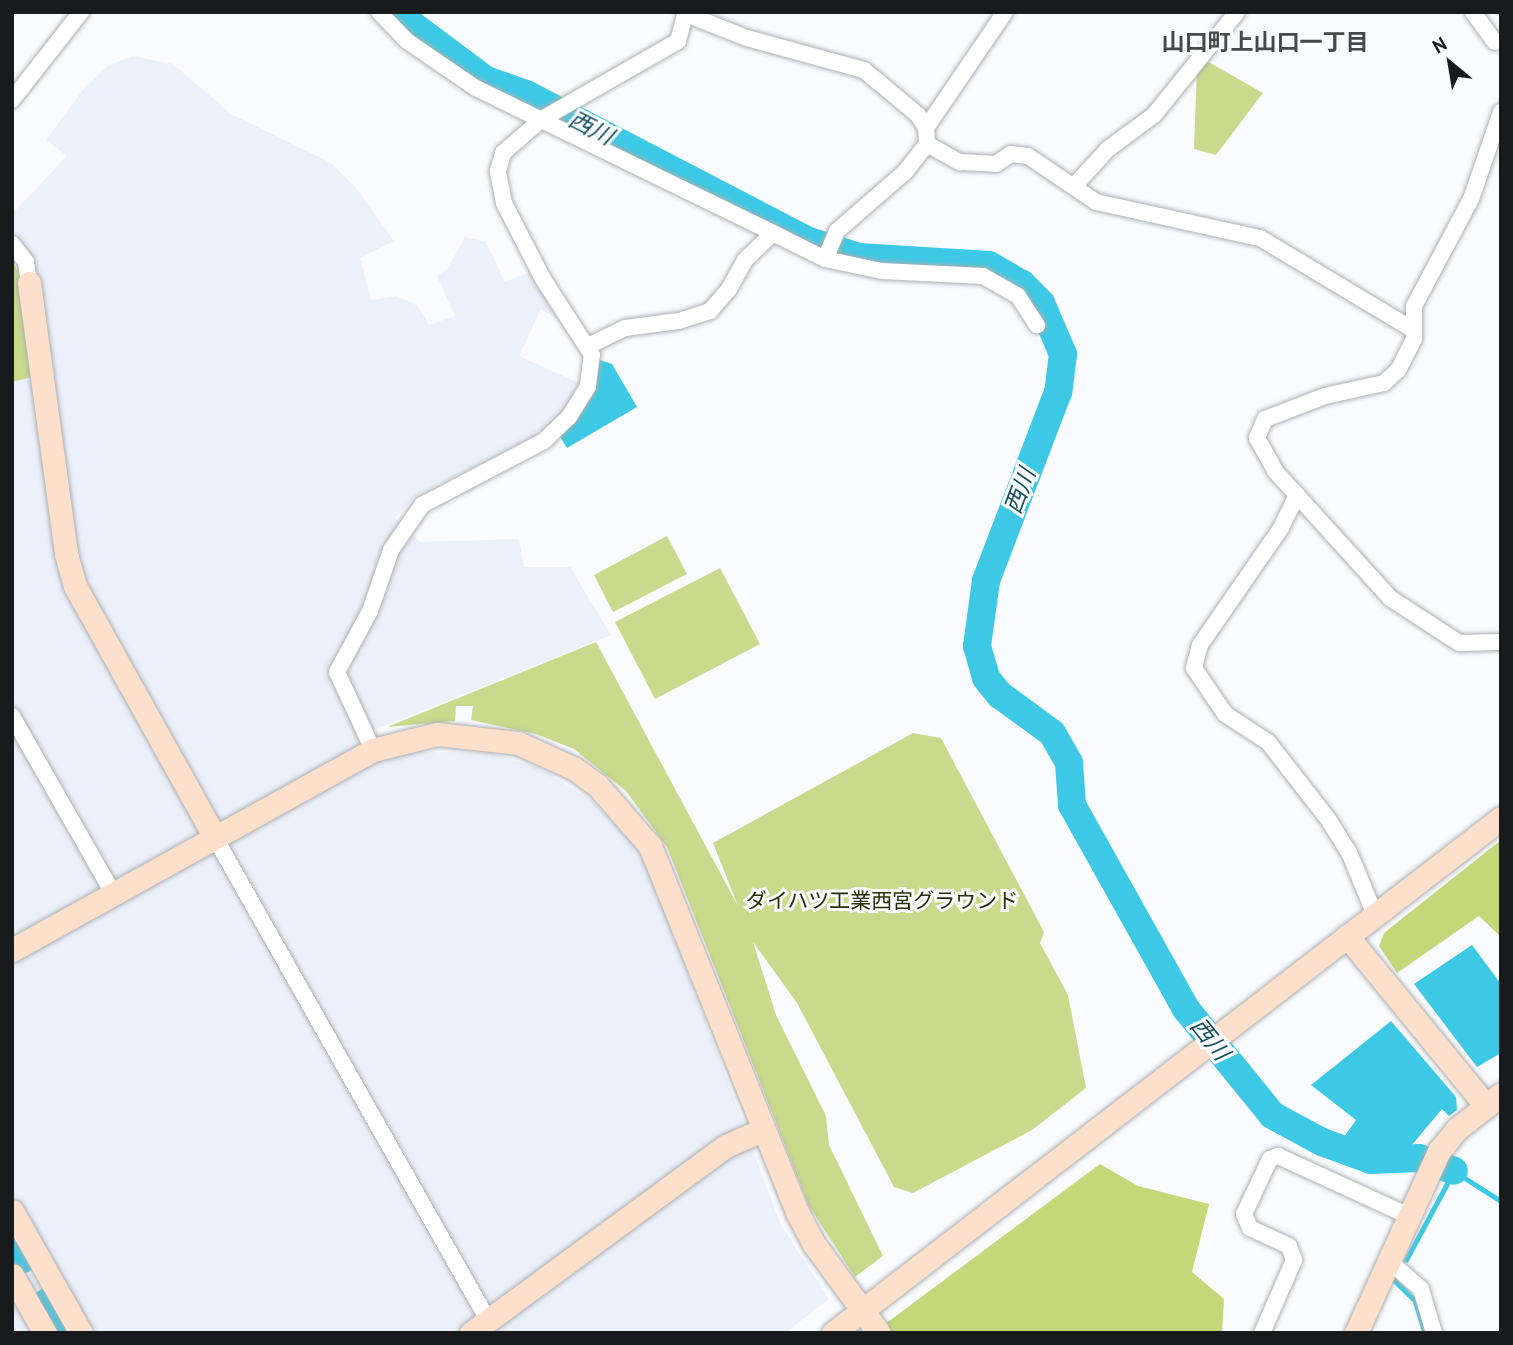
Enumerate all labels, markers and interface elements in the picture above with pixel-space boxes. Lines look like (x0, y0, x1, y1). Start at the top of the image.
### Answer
district label: 山口町上山口一丁目 (1162, 28, 1368, 56)
north arrow (1415, 28, 1485, 98)
text: N (1428, 31, 1451, 58)
water label: 西川 (564, 105, 618, 151)
water label: 西川 (999, 465, 1041, 517)
park label: ダイハツ工業西宮グラウンド (746, 888, 1018, 914)
water label: 西川 (1185, 1012, 1235, 1066)

